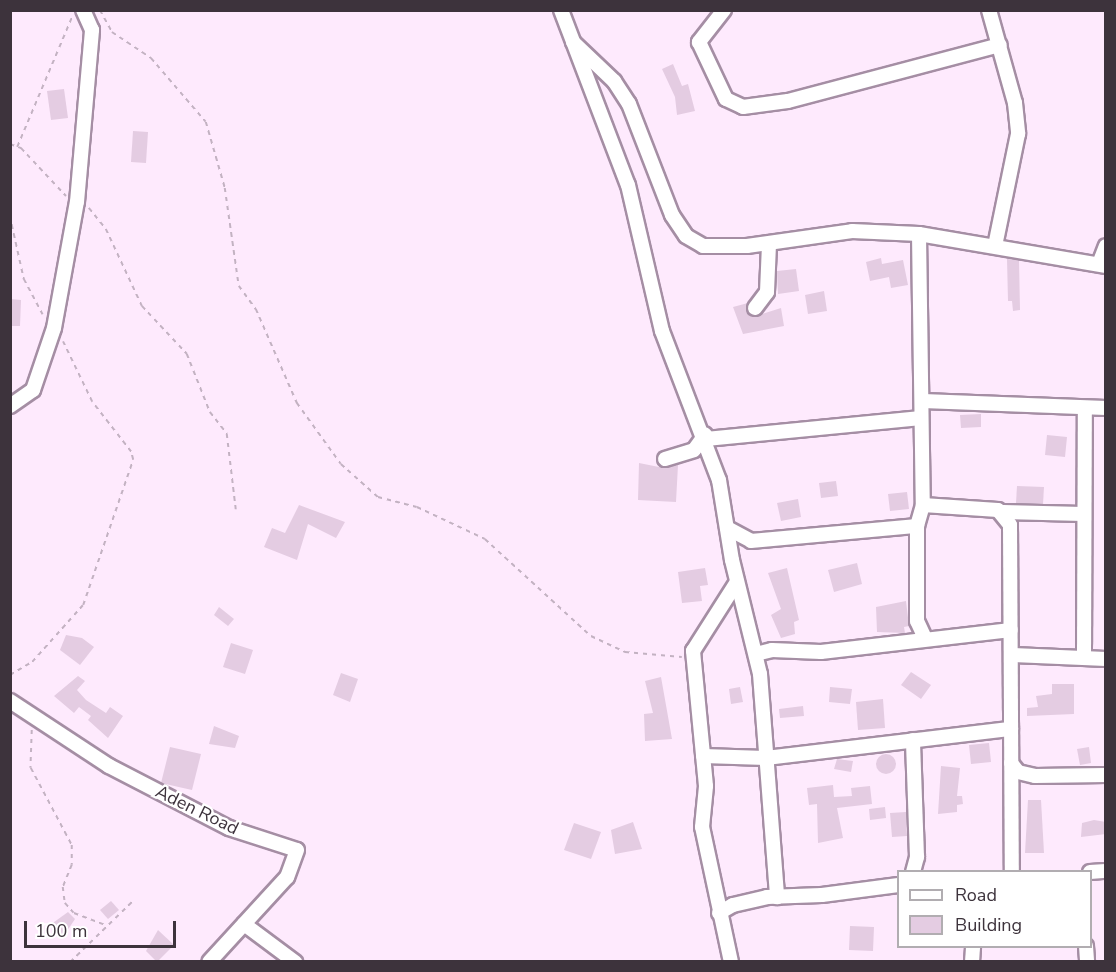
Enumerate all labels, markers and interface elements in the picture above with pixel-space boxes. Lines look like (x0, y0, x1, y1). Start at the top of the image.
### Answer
street label: Aden Road (152, 781, 242, 839)
legend (897, 870, 1092, 948)
text: Road (955, 883, 997, 907)
scale bar (27, 909, 178, 947)
text: Building (955, 913, 1022, 937)
text: 100 m (35, 919, 87, 943)

